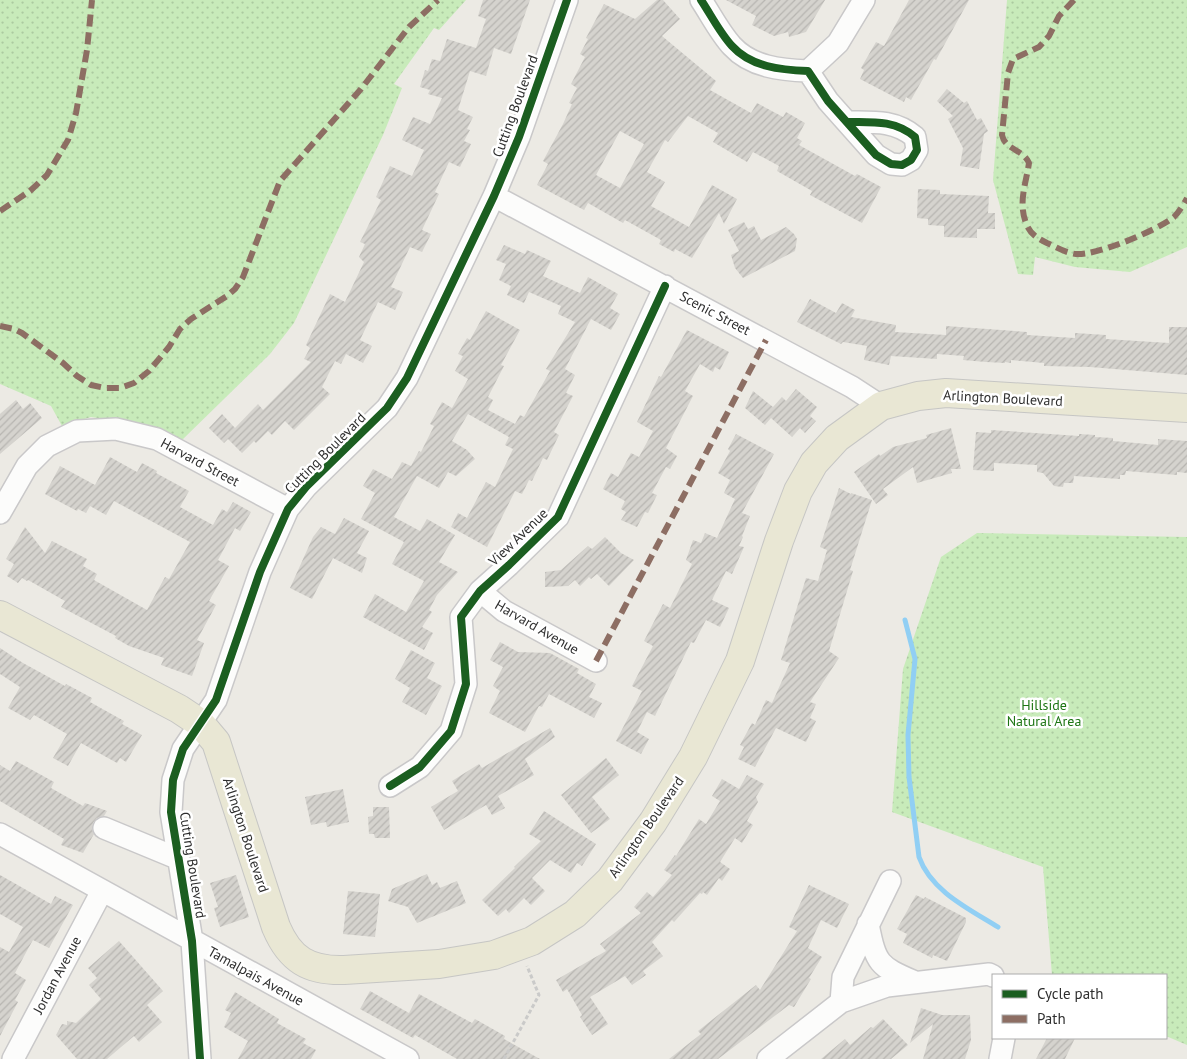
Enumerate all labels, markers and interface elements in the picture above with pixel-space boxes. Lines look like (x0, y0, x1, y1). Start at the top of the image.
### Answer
street label: Cutting Boulevard (488, 52, 542, 160)
street label: Scenic Street (677, 287, 754, 339)
street label: Arlington Boulevard (943, 386, 1063, 410)
street label: Cutting Boulevard (281, 409, 369, 497)
street label: Harvard Street (158, 434, 243, 490)
street label: View Avenue (484, 504, 551, 570)
street label: Harvard Avenue (492, 596, 582, 658)
park label: Hillside Natural Area (1007, 696, 1081, 730)
street label: Arlington Boulevard (604, 773, 688, 881)
street label: Arlington Boulevard (219, 775, 273, 895)
street label: Cutting Boulevard (176, 810, 210, 920)
street label: Jordan Avenue (29, 933, 85, 1018)
street label: Tamalpais Avenue (205, 942, 307, 1010)
legend (992, 974, 1167, 1039)
text: Cycle path (1037, 984, 1103, 1003)
text: Path (1037, 1009, 1066, 1028)

